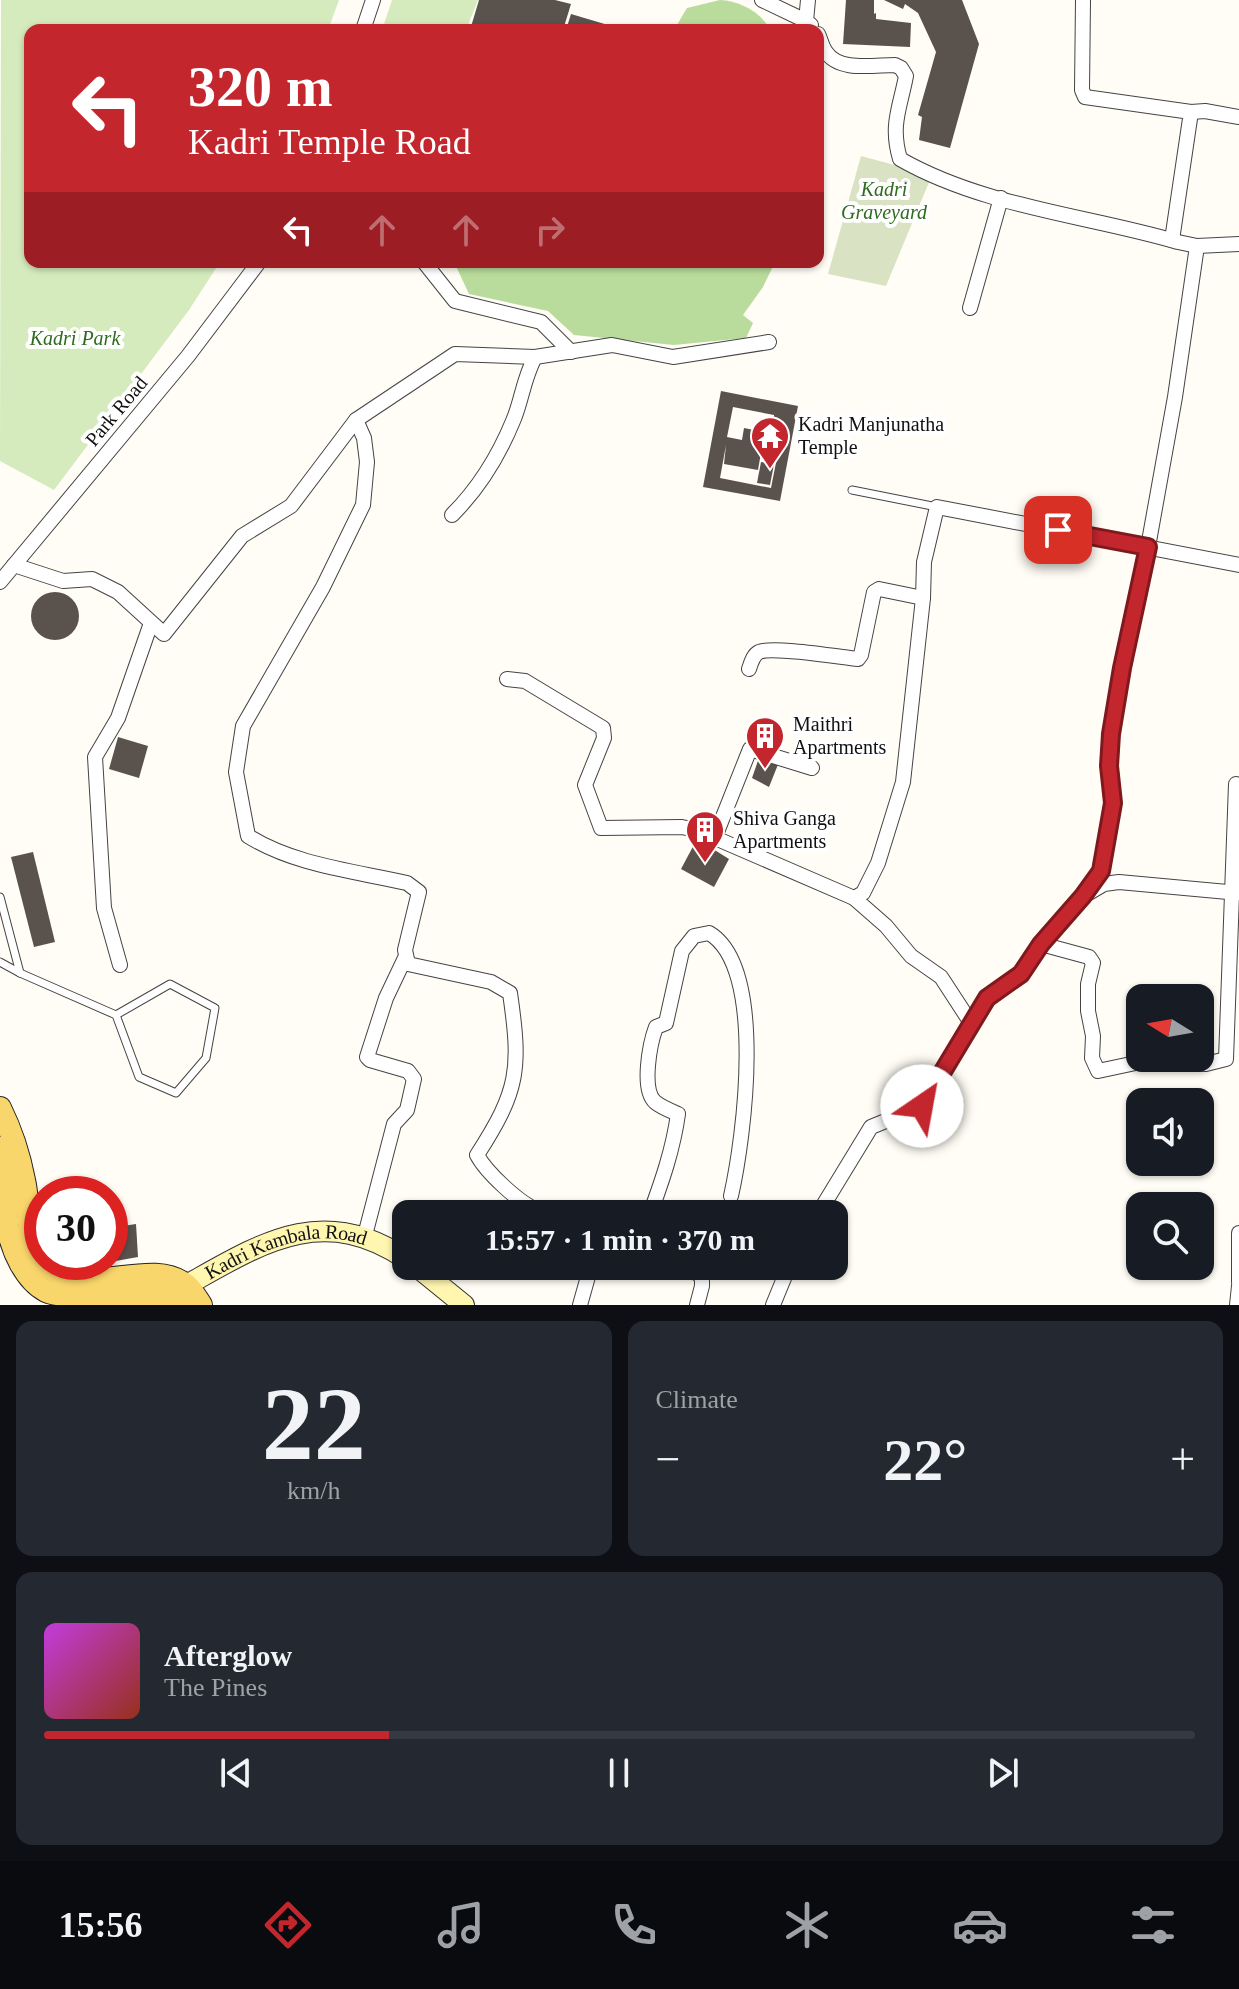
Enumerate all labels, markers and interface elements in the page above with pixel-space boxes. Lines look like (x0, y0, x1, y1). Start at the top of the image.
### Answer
icon: left (56, 56, 160, 160)
text: 320 m (188, 56, 333, 118)
text: Kadri Temple Road (188, 122, 471, 162)
park label: Kadri Graveyard (841, 178, 928, 224)
icon: left (276, 208, 320, 252)
icon: ahead (360, 208, 404, 252)
icon: ahead (444, 208, 488, 252)
icon: right (528, 208, 572, 252)
park label: Kadri Park (29, 327, 121, 349)
street label: Park Road (81, 372, 151, 450)
place label: Kadri Manjunatha Temple (798, 413, 944, 459)
temple icon: Kadri Manjunatha Temple (749, 415, 791, 470)
pin (1024, 496, 1092, 564)
icon: arrive (1036, 508, 1080, 552)
place label: Maithri Apartments (793, 713, 887, 759)
building icon: Maithri Apartments (744, 715, 786, 770)
place label: Shiva Ganga Apartments (733, 807, 836, 853)
building icon: Shiva Ganga Apartments (684, 809, 726, 864)
north arrow (1126, 984, 1214, 1072)
map controls (1126, 984, 1214, 1280)
position arrow (880, 1064, 964, 1148)
button: sound (1126, 1088, 1214, 1176)
speed limit sign: 30 (24, 1176, 128, 1280)
button: search (1126, 1192, 1214, 1280)
street label: Kadri Kambala Road (201, 1220, 370, 1283)
text: 15:57 · 1 min · 370 m (485, 1223, 755, 1256)
text: 22 (262, 1366, 366, 1481)
text: Climate (656, 1385, 738, 1414)
text: 22° (883, 1427, 967, 1493)
text: − (656, 1435, 680, 1484)
text: + (1170, 1435, 1195, 1484)
text: km/h (287, 1476, 340, 1505)
text: Afterglow (164, 1639, 292, 1672)
text: The Pines (164, 1673, 267, 1702)
icon: previous (214, 1751, 258, 1795)
icon: pause (597, 1751, 641, 1795)
icon: next (981, 1751, 1025, 1795)
icon: directions (260, 1897, 316, 1953)
icon: music (433, 1897, 489, 1953)
icon: phone (606, 1897, 662, 1953)
icon: climate (779, 1897, 835, 1953)
icon: car (952, 1897, 1008, 1953)
icon: filters (1125, 1897, 1181, 1953)
text: 15:56 (59, 1905, 143, 1945)

